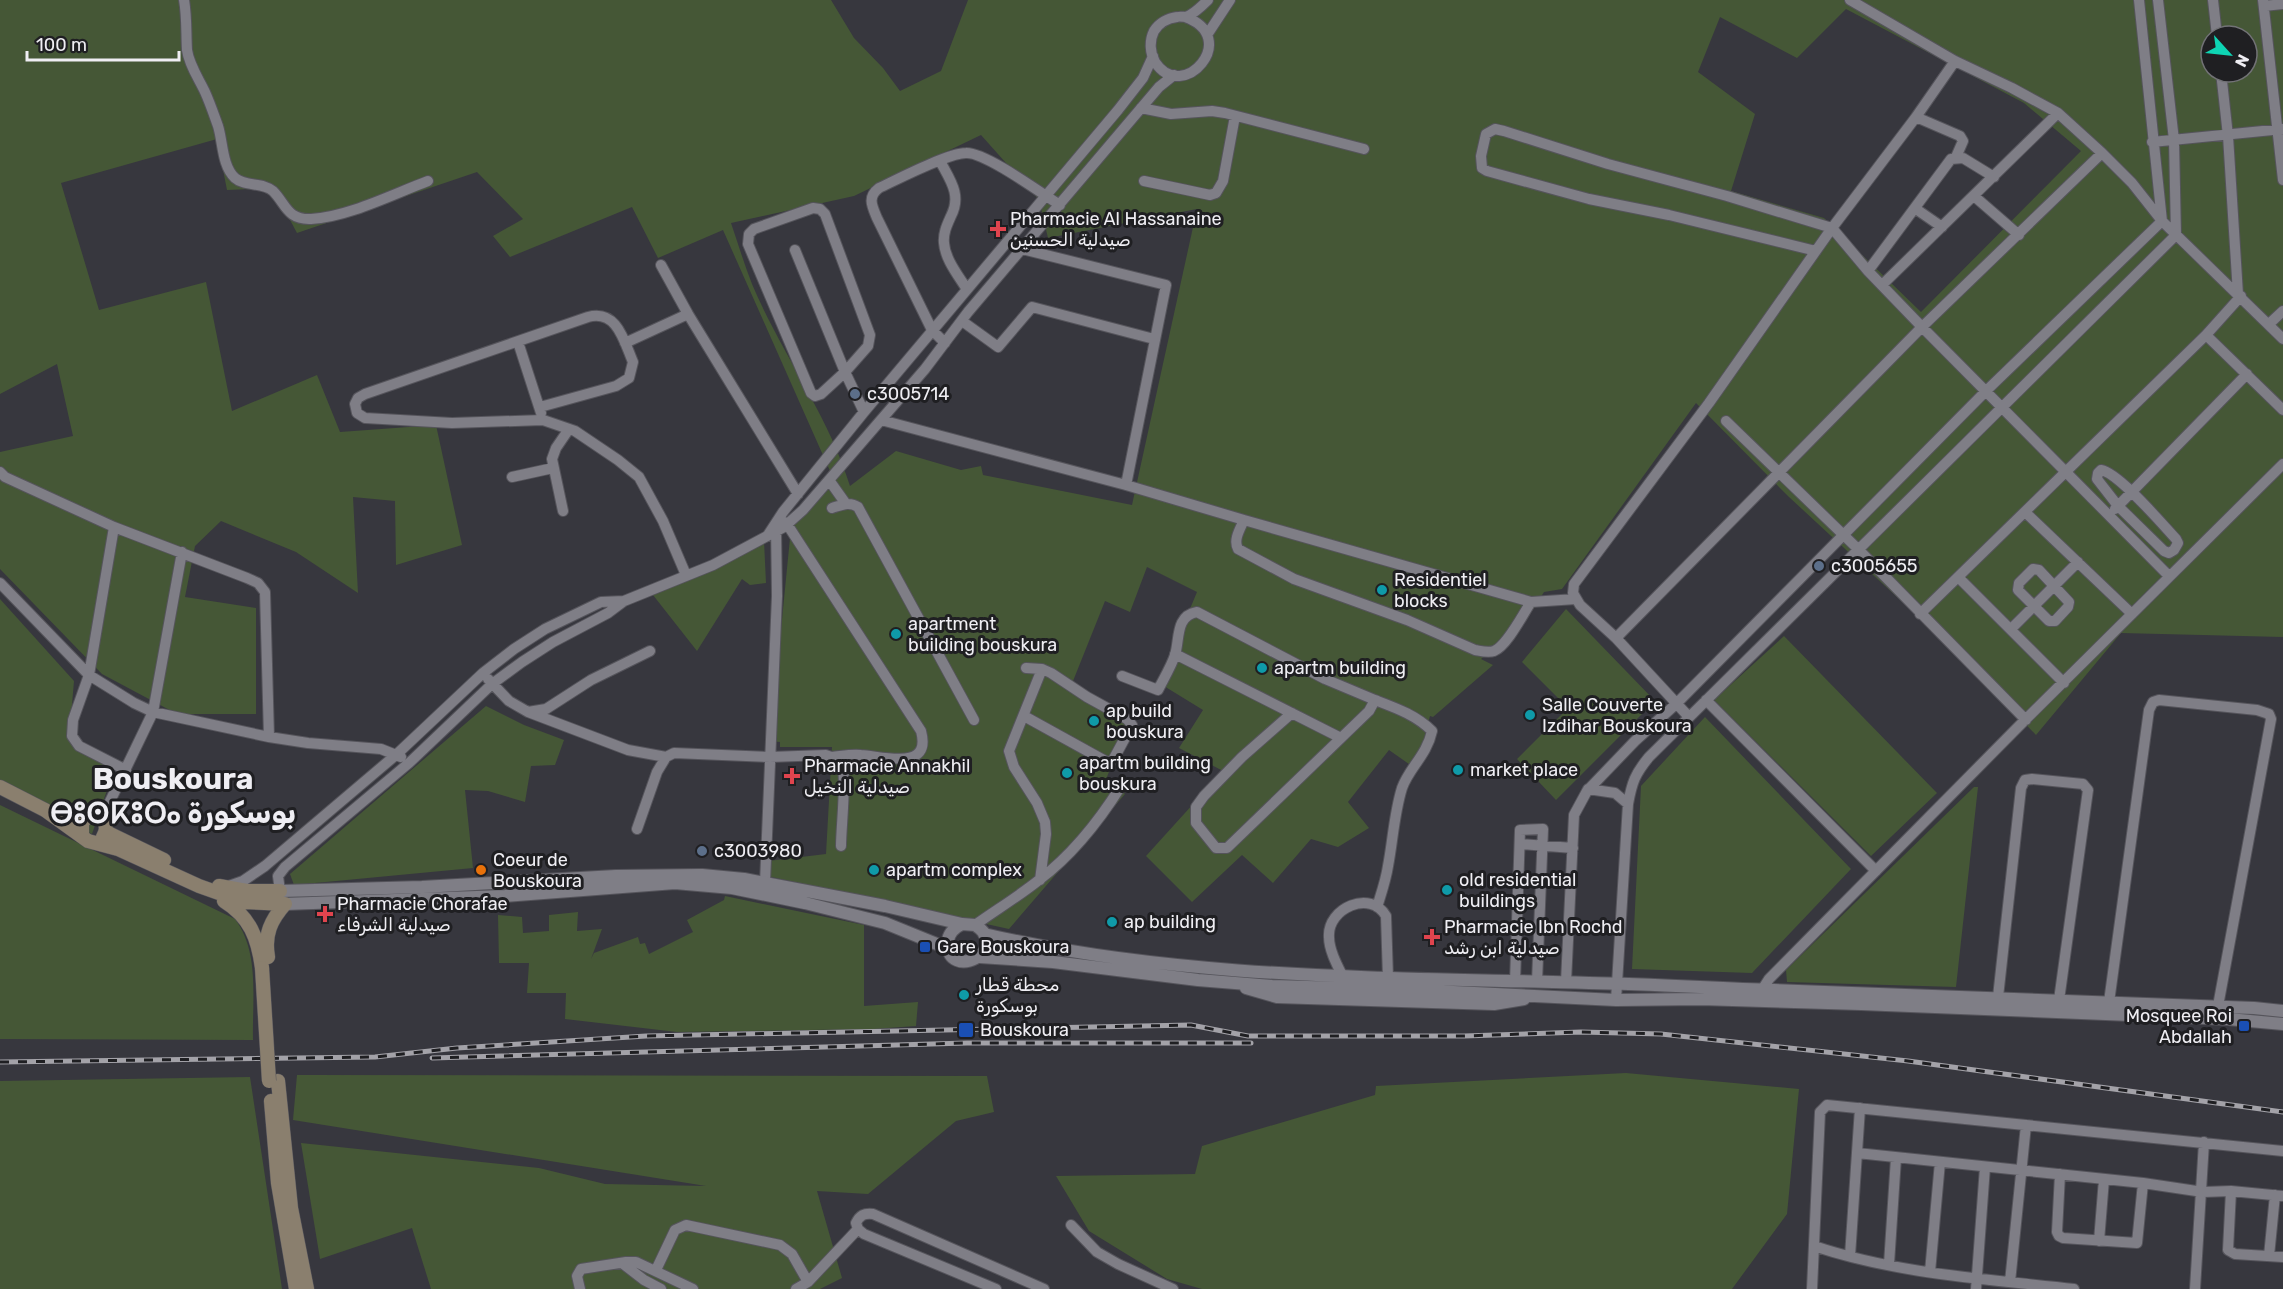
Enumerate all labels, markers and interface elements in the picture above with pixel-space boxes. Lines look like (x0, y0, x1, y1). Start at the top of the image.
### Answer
scale bar (27, 24, 178, 62)
north arrow (2199, 24, 2259, 84)
text: 100 m (36, 34, 87, 56)
text: N (2231, 51, 2253, 70)
place label: Pharmacie Al Hassanaine صيدلية الحسنين (1010, 208, 1222, 251)
marker: Pharmacie Al Hassanaine صيدلية الحسنين (991, 222, 1005, 236)
place label: c3005714 (867, 383, 949, 405)
marker: c3005714 (848, 387, 862, 401)
place label: c3005655 (1831, 555, 1918, 577)
marker: c3005655 (1812, 559, 1826, 573)
place label: Residentiel blocks (1394, 569, 1487, 612)
marker: Residentiel blocks (1375, 583, 1389, 597)
place label: apartment building bouskura (908, 613, 1057, 656)
marker: apartment building bouskura (889, 627, 903, 641)
place label: apartm building (1274, 657, 1406, 679)
marker: apartm building (1255, 661, 1269, 675)
place label: Salle Couverte Izdihar Bouskoura (1542, 694, 1692, 737)
place label: ap build bouskura (1106, 700, 1184, 743)
marker: Salle Couverte Izdihar Bouskoura (1523, 708, 1537, 722)
marker: ap build bouskura (1087, 714, 1101, 728)
place label: apartm building bouskura (1079, 752, 1211, 795)
place label: Pharmacie Annakhil صيدلية النخيل (804, 755, 970, 798)
place label: market place (1470, 759, 1578, 781)
district label: Bouskoura ⴱⵓⵙⴽⵓⵔⴰ بوسكورة (50, 761, 296, 831)
marker: market place (1451, 763, 1465, 777)
marker: apartm building bouskura (1060, 766, 1074, 780)
marker: Pharmacie Annakhil صيدلية النخيل (785, 769, 799, 783)
place label: c3003980 (714, 840, 802, 862)
marker: c3003980 (695, 844, 709, 858)
place label: Coeur de Bouskoura (493, 849, 582, 892)
place label: apartm complex (886, 859, 1022, 881)
marker: Coeur de Bouskoura (474, 863, 488, 877)
marker: apartm complex (867, 863, 881, 877)
place label: old residential buildings (1459, 869, 1576, 912)
marker: old residential buildings (1440, 883, 1454, 897)
place label: Pharmacie Chorafae صيدلية الشرفاء (337, 893, 508, 936)
marker: Pharmacie Chorafae صيدلية الشرفاء (318, 907, 332, 921)
place label: ap building (1124, 911, 1216, 933)
marker: ap building (1105, 915, 1119, 929)
place label: Pharmacie Ibn Rochd صيدلية ابن رشد (1444, 916, 1623, 959)
marker: Pharmacie Ibn Rochd صيدلية ابن رشد (1425, 930, 1439, 944)
place label: Gare Bouskoura (937, 936, 1069, 958)
marker: Gare Bouskoura (918, 940, 932, 954)
place label: محطة قطار بوسكورة (975, 974, 1059, 1017)
marker: محطة قطار بوسكورة (957, 988, 971, 1002)
place label: Mosquee Roi Abdallah (2126, 1005, 2232, 1048)
place label: Bouskoura (980, 1019, 1069, 1041)
marker: Mosquee Roi Abdallah (2237, 1019, 2251, 1033)
marker: Bouskoura (957, 1021, 975, 1039)

